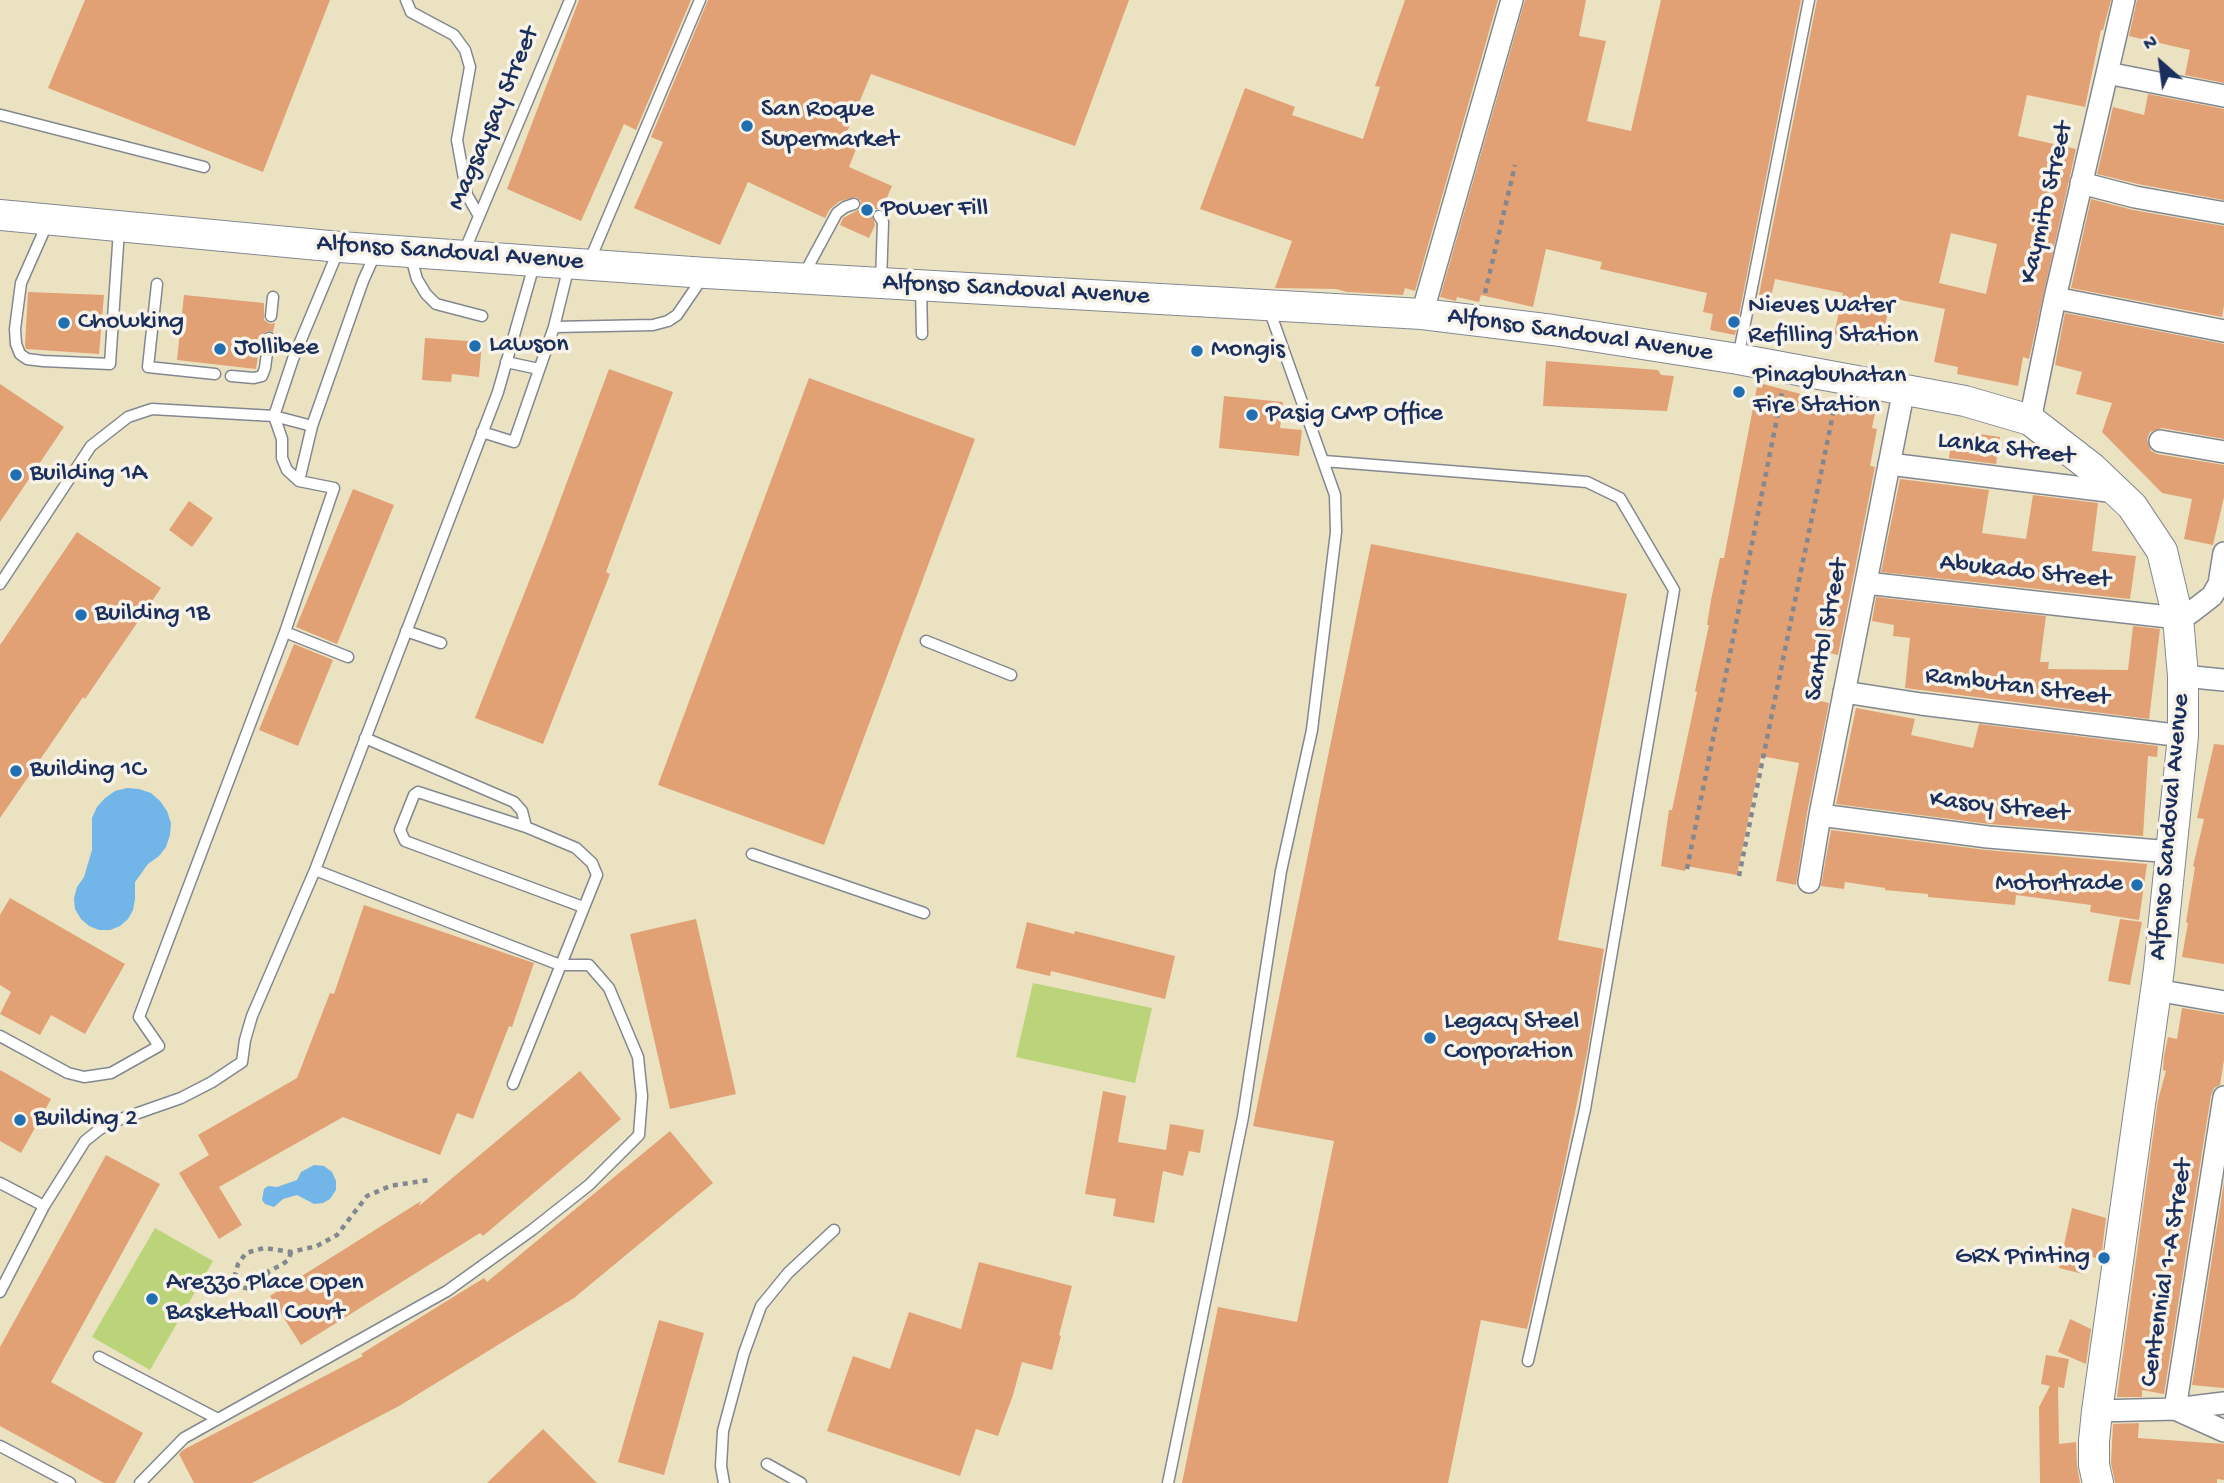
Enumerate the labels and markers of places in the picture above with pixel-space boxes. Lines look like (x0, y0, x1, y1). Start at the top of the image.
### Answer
place label: San Roque Supermarket (761, 95, 898, 156)
marker: San Roque Supermarket (739, 118, 755, 134)
place label: Power Fill (881, 194, 988, 226)
marker: Power Fill (859, 202, 875, 218)
place label: Nieves Water Refilling Station (1748, 291, 1918, 352)
place label: Chowking (78, 307, 184, 339)
marker: Nieves Water Refilling Station (1726, 314, 1742, 330)
marker: Chowking (56, 315, 72, 331)
place label: Lawson (489, 330, 569, 362)
place label: Jollibee (234, 333, 319, 365)
place label: Mongis (1211, 335, 1285, 367)
marker: Lawson (467, 338, 483, 354)
marker: Jollibee (212, 341, 228, 357)
marker: Mongis (1189, 343, 1205, 359)
place label: Pinagbuhatan Fire Station (1753, 361, 1906, 422)
marker: Pinagbuhatan Fire Station (1731, 384, 1747, 400)
place label: Pasig CMP Office (1266, 399, 1443, 431)
marker: Pasig CMP Office (1244, 407, 1260, 423)
place label: Building 1A (30, 459, 147, 491)
marker: Building 1A (8, 467, 24, 483)
place label: Building 1B (95, 599, 210, 631)
marker: Building 1B (73, 607, 89, 623)
place label: Building 1C (30, 755, 146, 787)
marker: Building 1C (8, 763, 24, 779)
place label: Motortrade (1995, 869, 2123, 901)
marker: Motortrade (2129, 877, 2145, 893)
place label: Legacy Steel Corporation (1444, 1007, 1579, 1068)
marker: Legacy Steel Corporation (1422, 1030, 1438, 1046)
place label: Building 2 (34, 1104, 138, 1136)
marker: Building 2 (12, 1112, 28, 1128)
place label: GRX Printing (1955, 1242, 2090, 1274)
marker: GRX Printing (2096, 1250, 2112, 1266)
place label: Arezzo Place Open Basketball Court (166, 1268, 364, 1330)
marker: Arezzo Place Open Basketball Court (144, 1291, 160, 1307)

